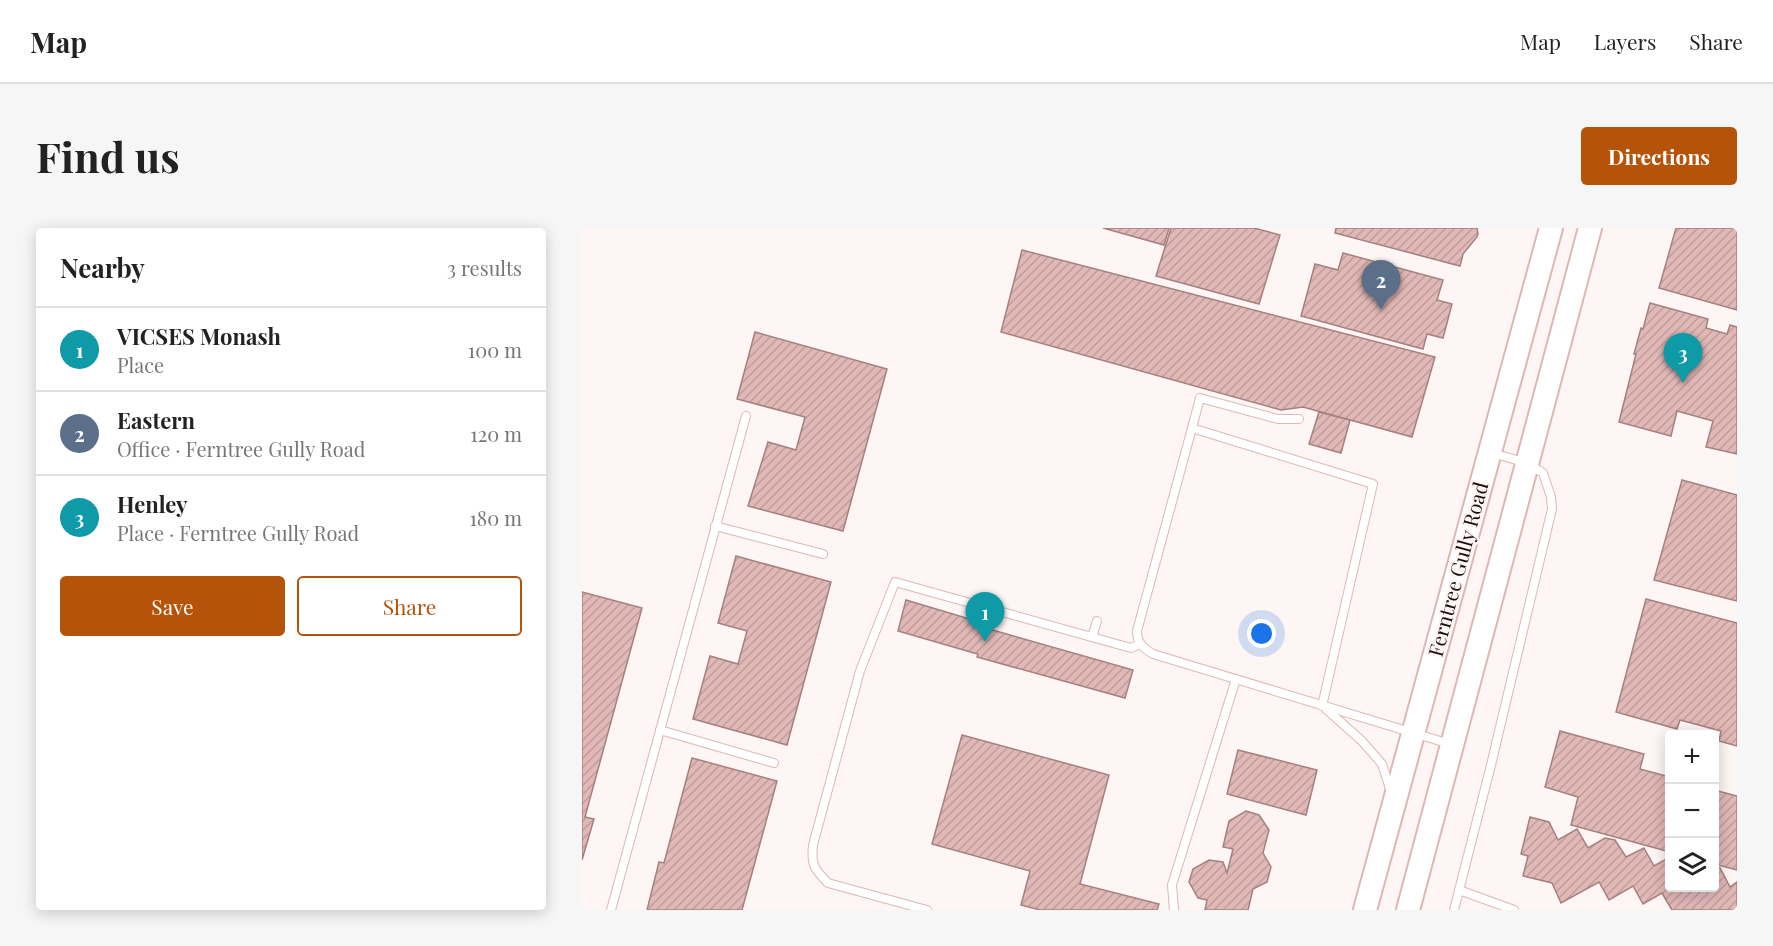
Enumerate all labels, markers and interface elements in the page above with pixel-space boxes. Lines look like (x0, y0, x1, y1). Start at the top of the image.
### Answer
text: Map (30, 23, 87, 60)
text: Map (1520, 27, 1561, 55)
text: Layers (1594, 27, 1656, 55)
text: Share (1689, 27, 1743, 55)
button: Directions (1581, 127, 1737, 185)
text: Find us (36, 128, 180, 184)
text: Nearby (60, 250, 145, 285)
text: 3 results (447, 254, 522, 281)
pin: 2 (1362, 260, 1400, 310)
text: VICSES Monash (117, 321, 281, 351)
pin: 3 (1664, 334, 1702, 383)
text: 1 (76, 336, 83, 363)
text: 100 m (468, 336, 522, 363)
text: Place (117, 351, 164, 378)
text: Eastern (117, 405, 195, 435)
text: 2 (74, 420, 85, 447)
text: 120 m (470, 420, 522, 447)
text: Office · Ferntree Gully Road (117, 435, 365, 462)
street label: Ferntree Gully Road (1421, 478, 1493, 659)
text: Henley (117, 489, 188, 519)
text: 3 (75, 504, 84, 531)
text: 180 m (469, 504, 522, 531)
text: Place · Ferntree Gully Road (117, 519, 359, 546)
button: Save (60, 576, 285, 636)
button: Share (297, 576, 522, 636)
pin: 1 (966, 592, 1004, 642)
your location (1247, 619, 1276, 648)
map controls (1665, 730, 1719, 892)
button: + (1665, 730, 1719, 784)
button: − (1665, 784, 1719, 838)
button: layers (1665, 838, 1719, 892)

